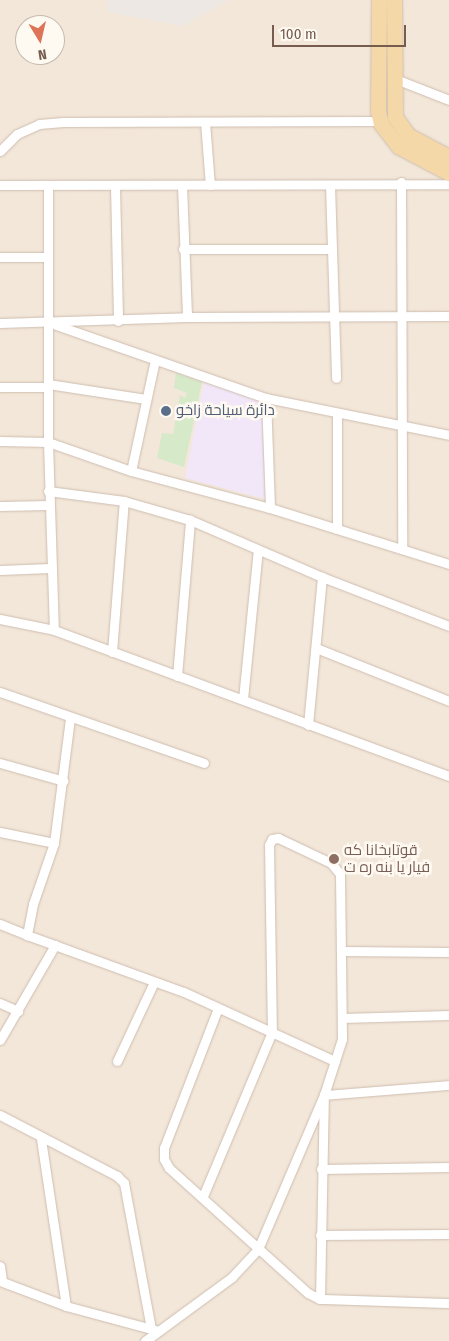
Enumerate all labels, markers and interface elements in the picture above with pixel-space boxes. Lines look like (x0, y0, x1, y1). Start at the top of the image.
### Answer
north arrow (15, 15, 65, 65)
scale bar (274, 15, 408, 47)
text: 100 m (280, 25, 317, 43)
text: N (37, 45, 48, 63)
place label: دائرة سياحة زاخو (176, 402, 275, 420)
marker: دائرة سياحة زاخو (160, 405, 172, 417)
place label: قوتابخانا كه فيار يا بنه ره ت (344, 841, 430, 876)
marker: قوتابخانا كه فيار يا بنه ره ت (328, 853, 340, 865)

